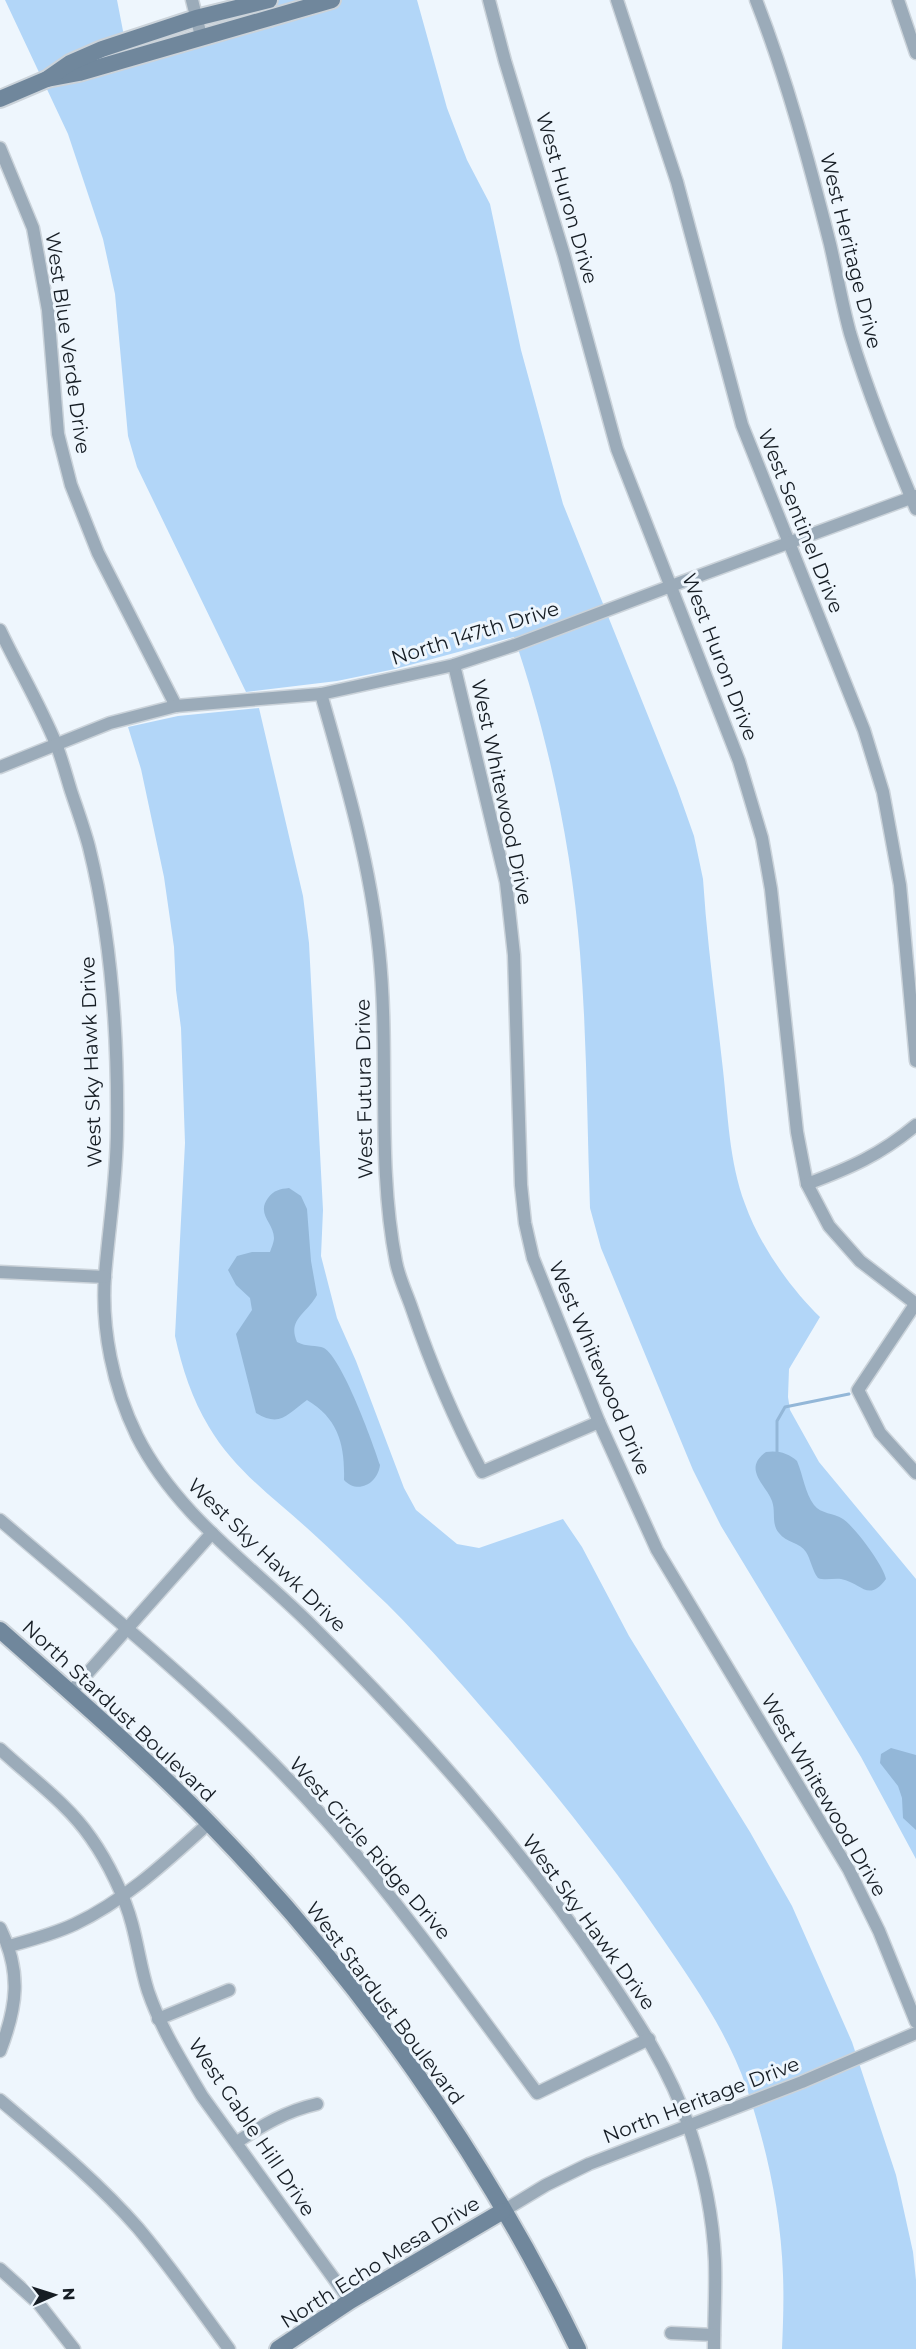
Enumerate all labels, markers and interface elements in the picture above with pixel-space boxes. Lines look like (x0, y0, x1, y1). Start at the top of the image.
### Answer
street label: West Huron Drive (531, 109, 603, 287)
street label: West Heritage Drive (815, 151, 887, 351)
street label: West Blue Verde Drive (41, 231, 95, 455)
street label: West Sentinel Drive (753, 425, 849, 617)
street label: West Huron Drive (677, 570, 763, 744)
street label: North 147th Drive (388, 596, 562, 670)
street label: West Whitewood Drive (466, 677, 538, 907)
street label: West Sky Hawk Drive (75, 956, 107, 1168)
street label: West Futura Drive (350, 999, 378, 1179)
street label: West Whitewood Drive (544, 1257, 656, 1479)
street label: West Sky Hawk Drive (183, 1473, 351, 1637)
street label: North Stardust Boulevard (17, 1615, 221, 1807)
street label: West Whitewood Drive (756, 1689, 892, 1901)
street label: West Circle Ridge Drive (284, 1752, 456, 1944)
street label: West Sky Hawk Drive (517, 1830, 661, 2014)
street label: West Stardust Boulevard (301, 1897, 469, 2109)
street label: West Gable Hill Drive (183, 2033, 321, 2221)
street label: North Heritage Drive (599, 2051, 803, 2149)
street label: North Echo Mesa Drive (276, 2191, 484, 2333)
north arrow (24, 2265, 84, 2325)
text: N (59, 2287, 78, 2301)

